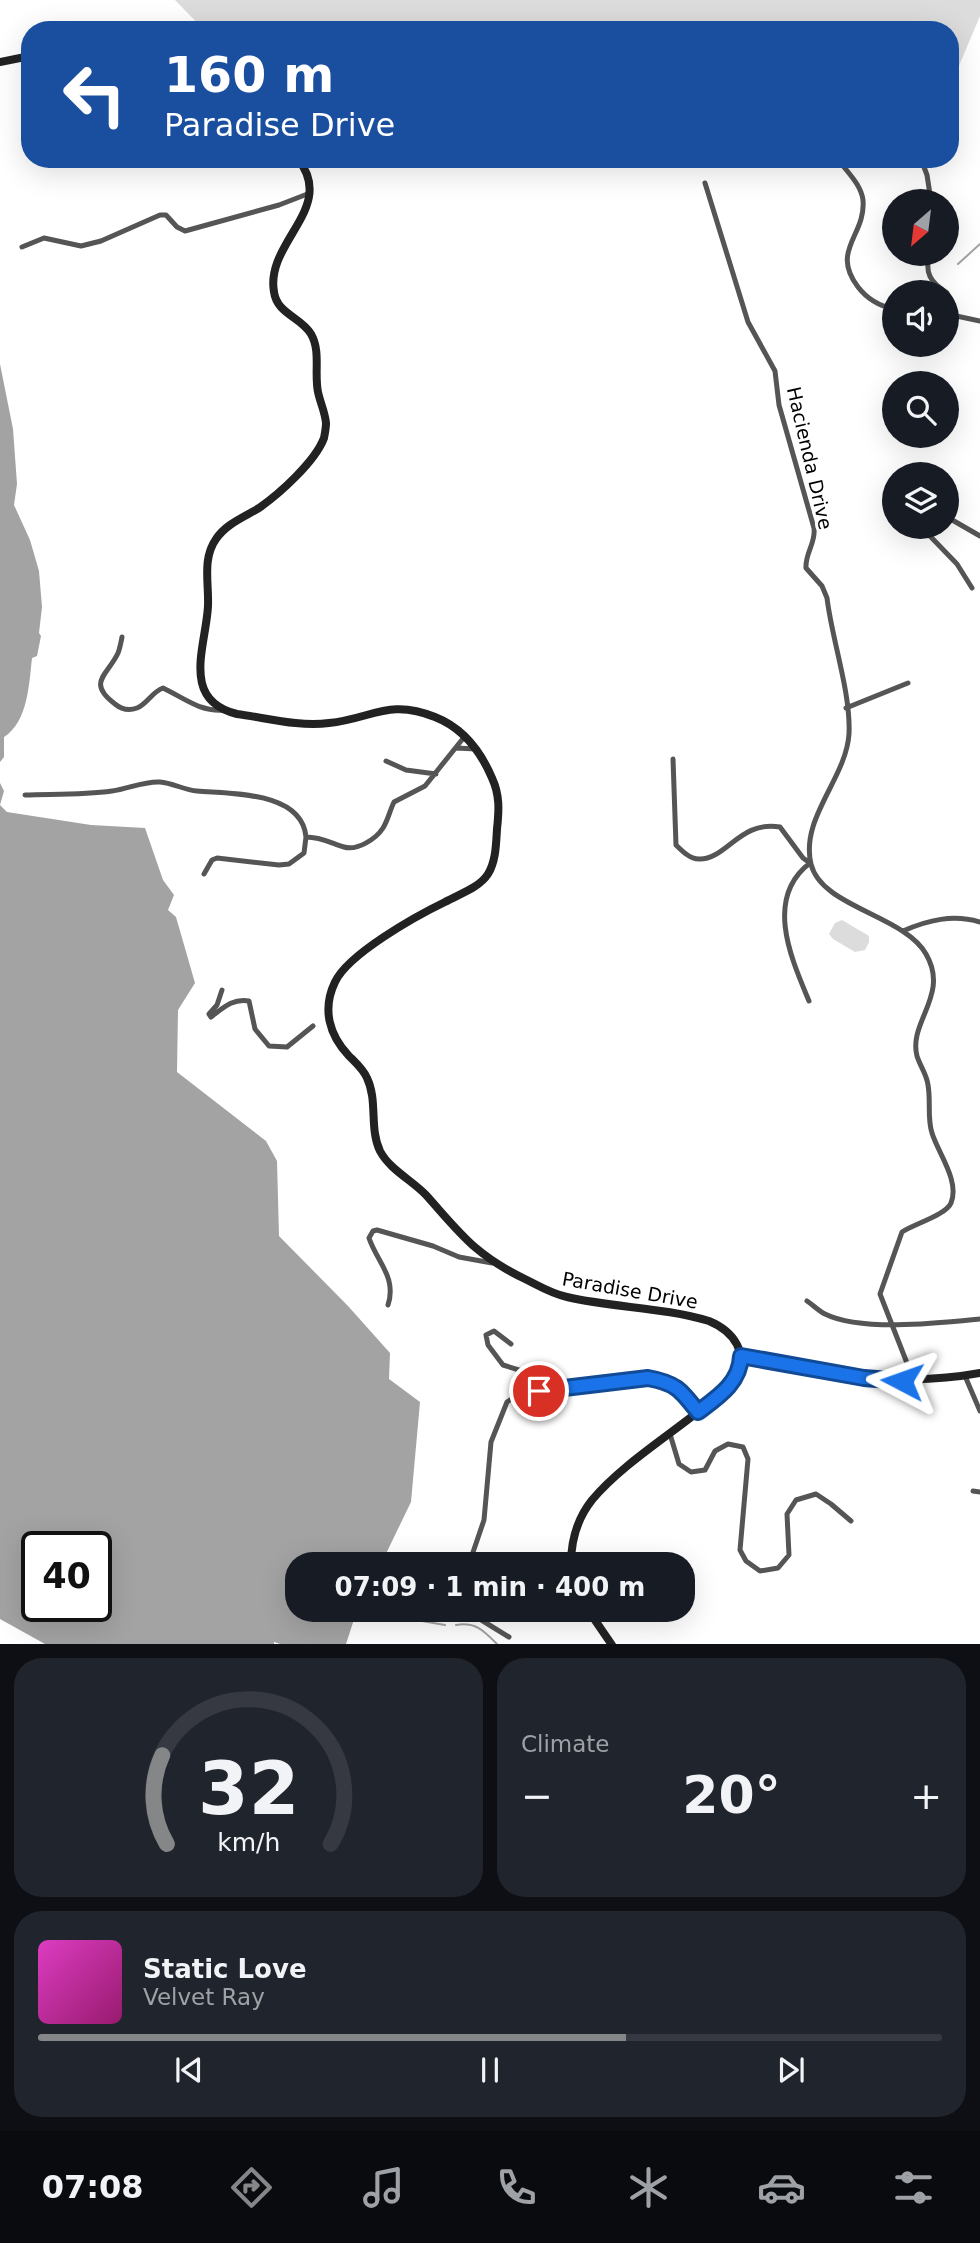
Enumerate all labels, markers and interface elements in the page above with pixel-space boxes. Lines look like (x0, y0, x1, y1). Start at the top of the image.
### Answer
text: 160 m (164, 47, 334, 104)
icon: left (49, 49, 140, 140)
text: Paradise Drive (164, 106, 395, 144)
north arrow (882, 189, 959, 266)
map controls (882, 189, 959, 539)
button: sound (882, 280, 959, 357)
button: search (882, 371, 959, 448)
street label: Hacienda Drive (783, 384, 837, 532)
button: layers (882, 462, 959, 539)
street label: Paradise Drive (560, 1267, 700, 1313)
position arrow (865, 1344, 939, 1418)
pin (509, 1361, 569, 1421)
icon: arrive (520, 1372, 558, 1410)
speed limit sign: 40 (21, 1531, 112, 1622)
text: 07:09 · 1 min · 400 m (335, 1572, 645, 1602)
text: Climate (521, 1731, 610, 1757)
text: 32 (198, 1746, 299, 1831)
text: 20° (682, 1765, 781, 1825)
text: − (521, 1774, 553, 1818)
text: + (910, 1774, 942, 1818)
text: km/h (217, 1827, 280, 1856)
text: Static Love (143, 1954, 307, 1984)
text: Velvet Ray (143, 1984, 265, 2010)
icon: previous (170, 2051, 208, 2089)
icon: pause (471, 2051, 509, 2089)
icon: next (772, 2051, 810, 2089)
icon: directions (227, 2163, 276, 2212)
icon: music (359, 2163, 408, 2212)
icon: phone (492, 2163, 541, 2212)
icon: climate (624, 2163, 673, 2212)
icon: car (757, 2163, 806, 2212)
icon: filters (889, 2163, 938, 2212)
text: 07:08 (42, 2168, 144, 2206)

